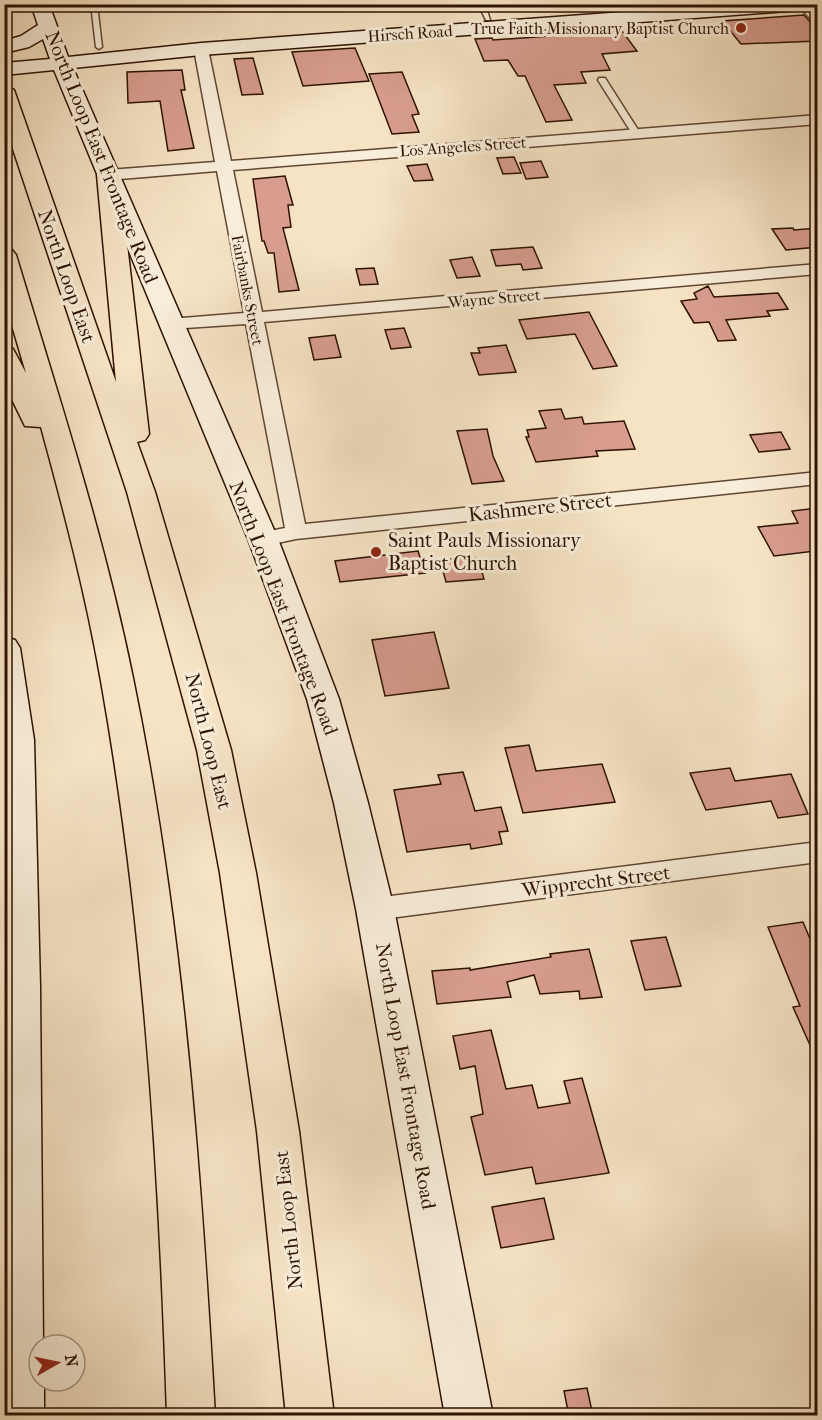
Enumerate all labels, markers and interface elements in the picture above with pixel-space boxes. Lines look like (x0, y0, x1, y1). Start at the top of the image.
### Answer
place label: True Faith Missionary Baptist Church (471, 19, 729, 38)
street label: Hirsch Road (367, 21, 453, 46)
marker: True Faith Missionary Baptist Church (734, 21, 748, 35)
street label: North Loop East Frontage Road (40, 27, 164, 287)
street label: Los Angeles Street (399, 133, 527, 160)
street label: North Loop East (33, 206, 101, 346)
street label: Fairbanks Street (227, 233, 268, 347)
street label: Wayne Street (446, 285, 541, 312)
street label: North Loop East Frontage Road (224, 478, 343, 739)
street label: Kashmere Street (467, 489, 613, 526)
place label: Saint Pauls Missionary Baptist Church (388, 529, 582, 575)
marker: Saint Pauls Missionary Baptist Church (369, 545, 383, 559)
street label: North Loop East (180, 671, 237, 812)
street label: Wipprecht Street (520, 861, 672, 902)
street label: North Loop East Frontage Road (371, 941, 440, 1212)
street label: North Loop East (270, 1149, 307, 1291)
north arrow (27, 1333, 87, 1393)
text: N (61, 1353, 82, 1369)

